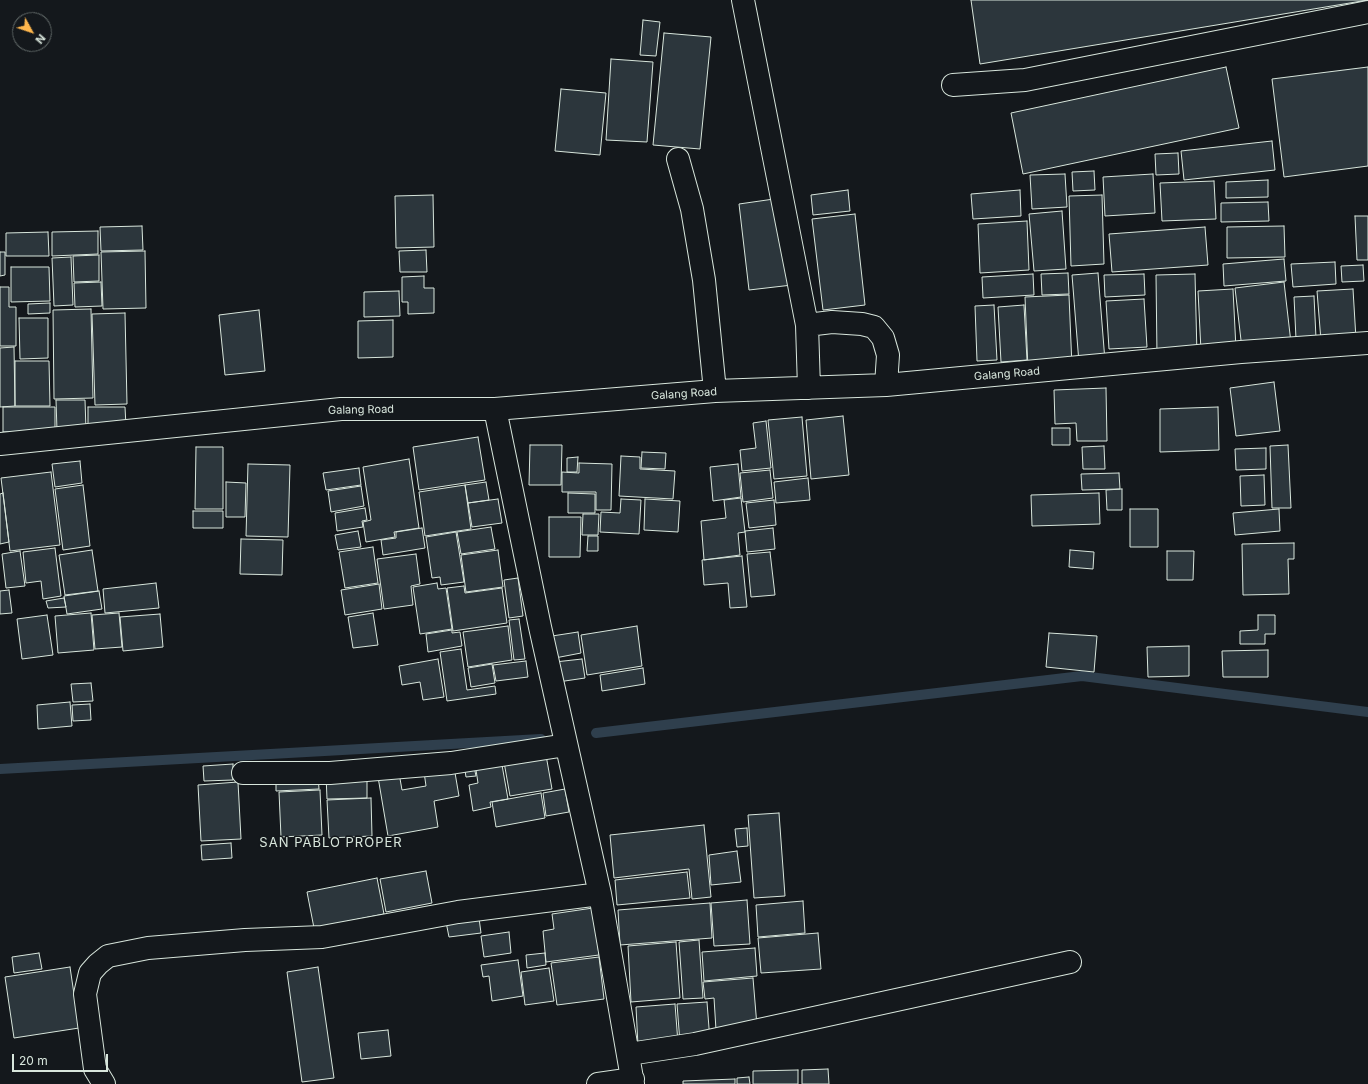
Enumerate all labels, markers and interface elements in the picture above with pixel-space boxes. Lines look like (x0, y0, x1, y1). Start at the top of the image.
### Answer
north arrow (12, 12, 52, 52)
text: N (32, 31, 48, 47)
street label: Galang Road (974, 365, 1040, 383)
street label: Galang Road (651, 385, 717, 403)
street label: Galang Road (328, 403, 394, 417)
district label: SAN PABLO PROPER (259, 835, 403, 851)
scale bar (14, 1046, 110, 1072)
text: 20 m (19, 1053, 48, 1068)

